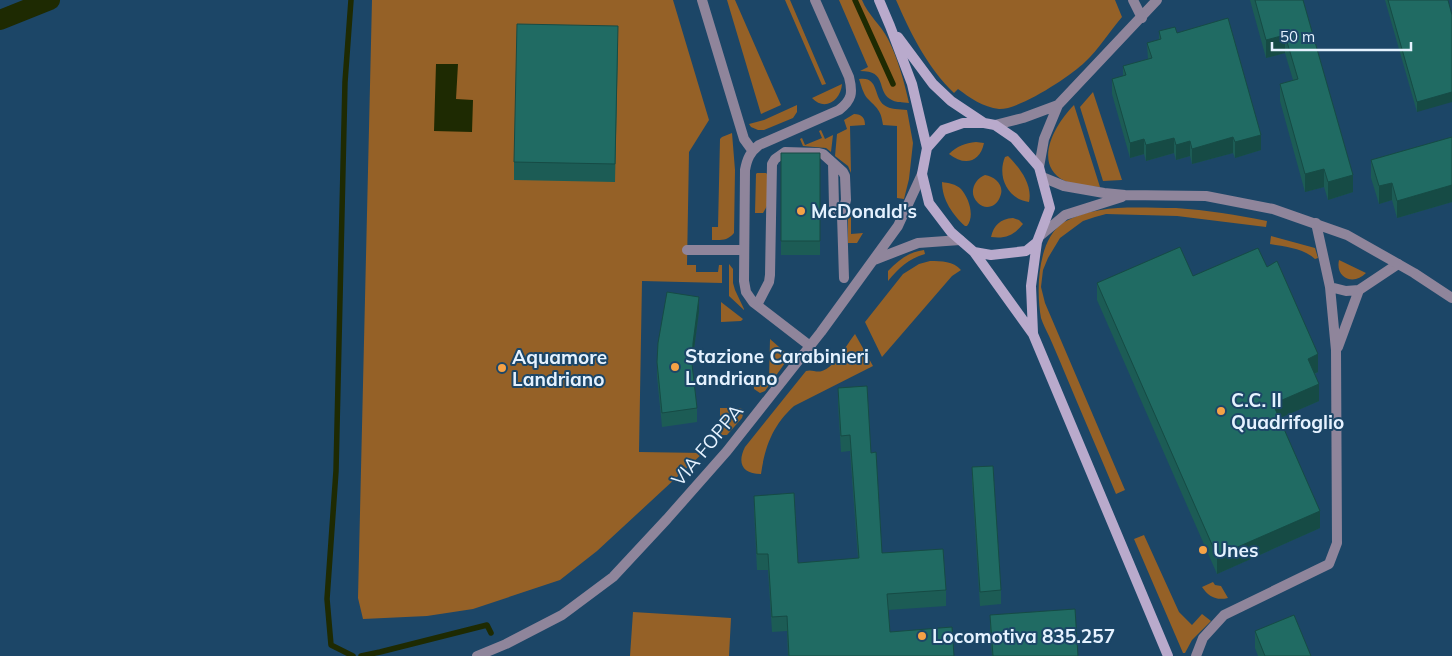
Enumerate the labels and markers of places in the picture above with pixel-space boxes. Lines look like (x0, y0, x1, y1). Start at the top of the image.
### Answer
place label: McDonald's (811, 199, 917, 223)
marker: McDonald's (795, 205, 807, 217)
place label: Stazione Carabinieri Landriano (685, 344, 869, 390)
place label: Aquamore Landriano (512, 345, 607, 391)
marker: Stazione Carabinieri Landriano (669, 361, 681, 373)
marker: Aquamore Landriano (496, 362, 508, 374)
place label: C.C. Il Quadrifoglio (1231, 388, 1344, 434)
marker: C.C. Il Quadrifoglio (1215, 405, 1227, 417)
place label: Unes (1213, 538, 1258, 562)
marker: Unes (1197, 544, 1209, 556)
place label: Locomotiva 835.257 (932, 624, 1115, 648)
marker: Locomotiva 835.257 (916, 630, 928, 642)

